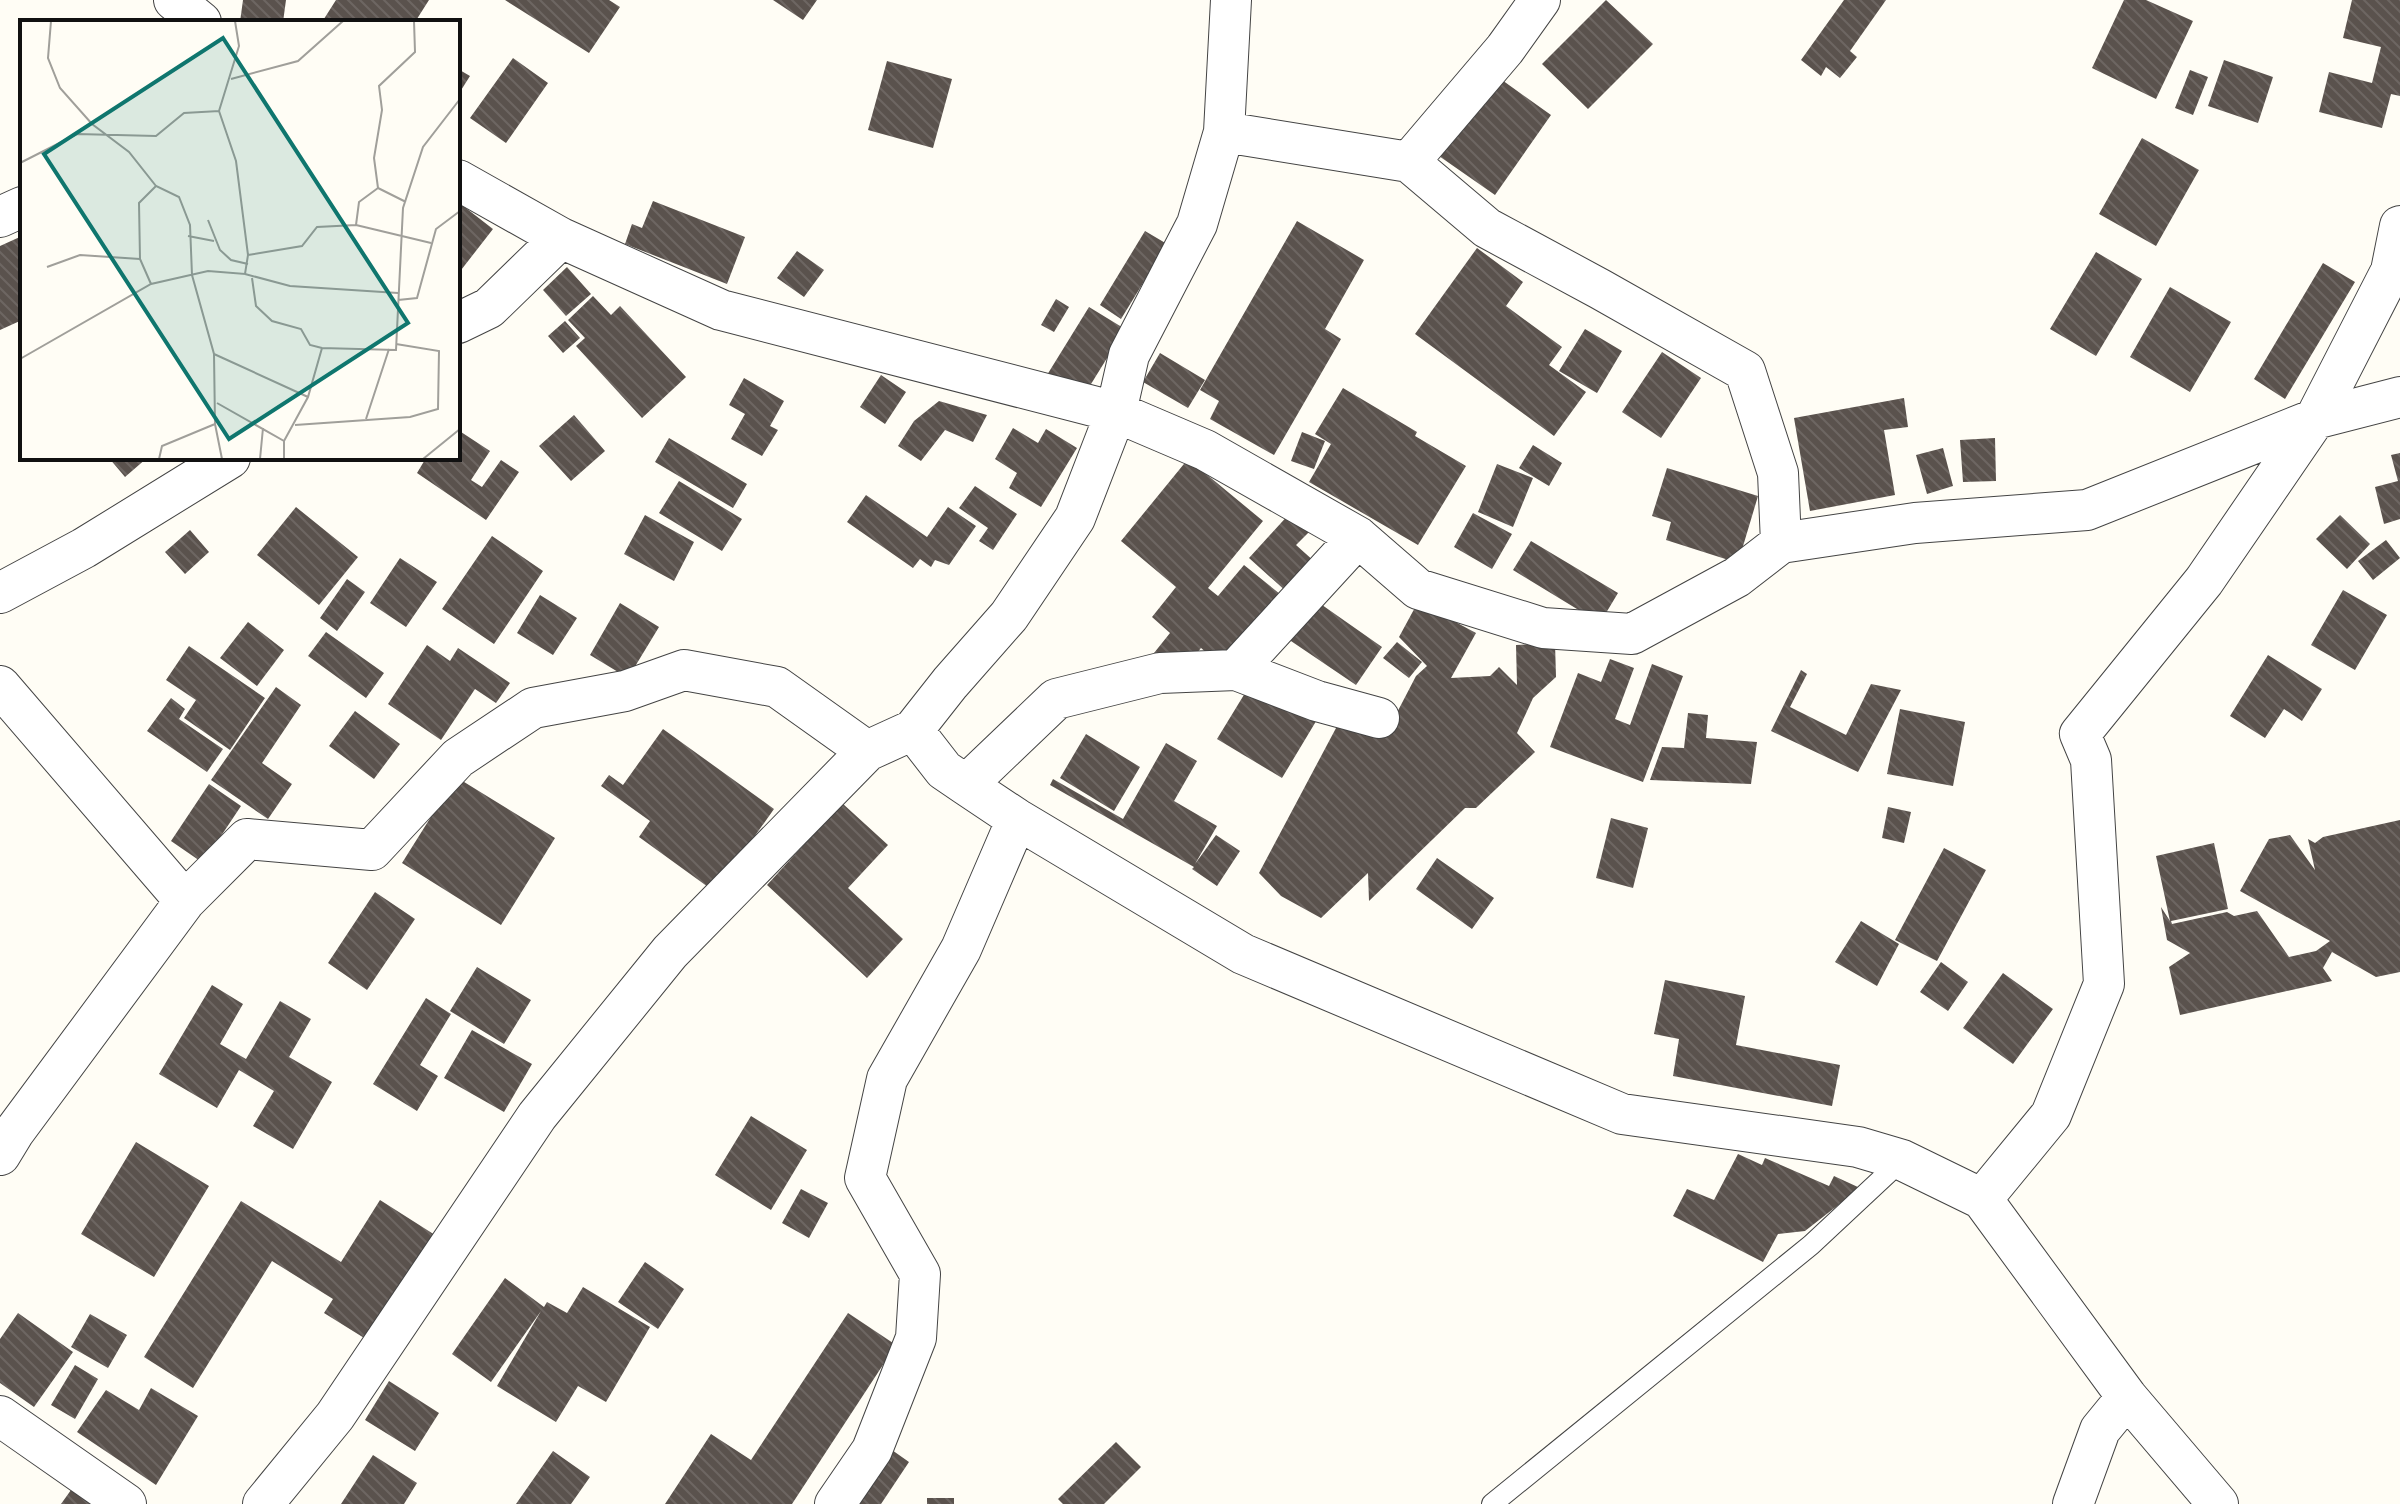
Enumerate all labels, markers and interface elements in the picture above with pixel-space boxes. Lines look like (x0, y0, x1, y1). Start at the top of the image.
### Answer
inset map (20, 20, 460, 460)

